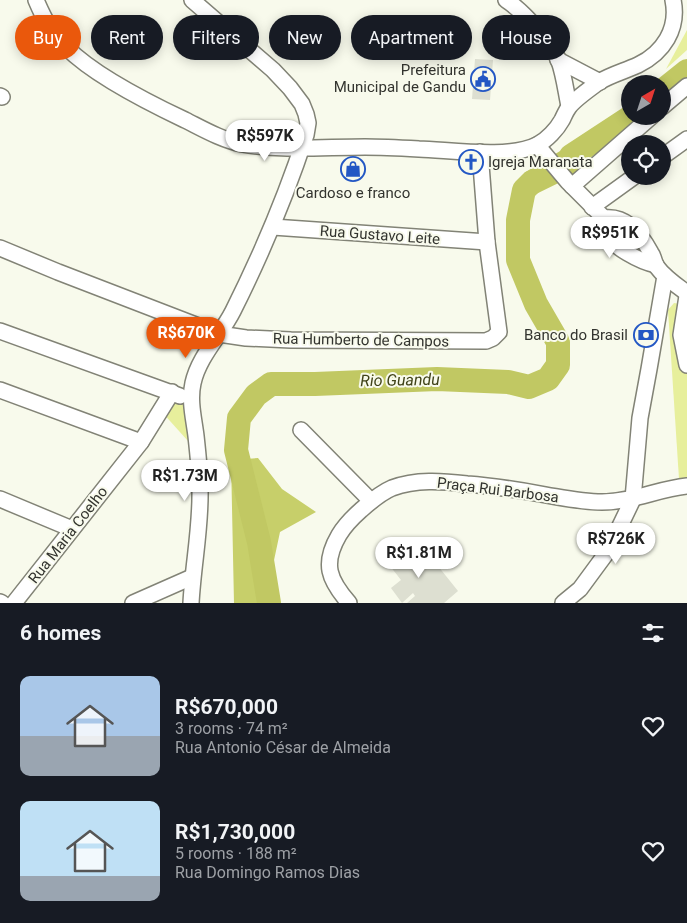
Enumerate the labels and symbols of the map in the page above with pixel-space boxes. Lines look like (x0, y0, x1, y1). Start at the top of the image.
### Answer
place label: Prefeitura Municipal de Gandu (334, 61, 466, 96)
public building icon: Prefeitura Municipal de Gandu (470, 66, 496, 92)
north arrow (621, 75, 671, 125)
pin: R$597K (224, 120, 306, 162)
church icon: Igreja Maranata (458, 149, 484, 175)
place label: Igreja Maranata (488, 153, 593, 171)
shop icon: Cardoso e franco (340, 156, 366, 182)
place label: Cardoso e franco (296, 184, 410, 202)
pin: R$951K (569, 216, 651, 259)
street label: Rua Gustavo Leite (319, 222, 441, 248)
pin: R$670K (145, 316, 227, 359)
bank icon: Banco do Brasil (633, 322, 659, 348)
place label: Banco do Brasil (524, 326, 628, 344)
street label: Rua Humberto de Campos (273, 329, 449, 351)
water label: Rio Guandu (360, 370, 440, 390)
pin: R$1.73M (139, 460, 231, 502)
street label: Praça Rui Barbosa (436, 474, 560, 506)
street label: Rua Maria Coelho (25, 483, 111, 587)
pin: R$726K (575, 522, 657, 565)
pin: R$1.81M (373, 536, 465, 579)

